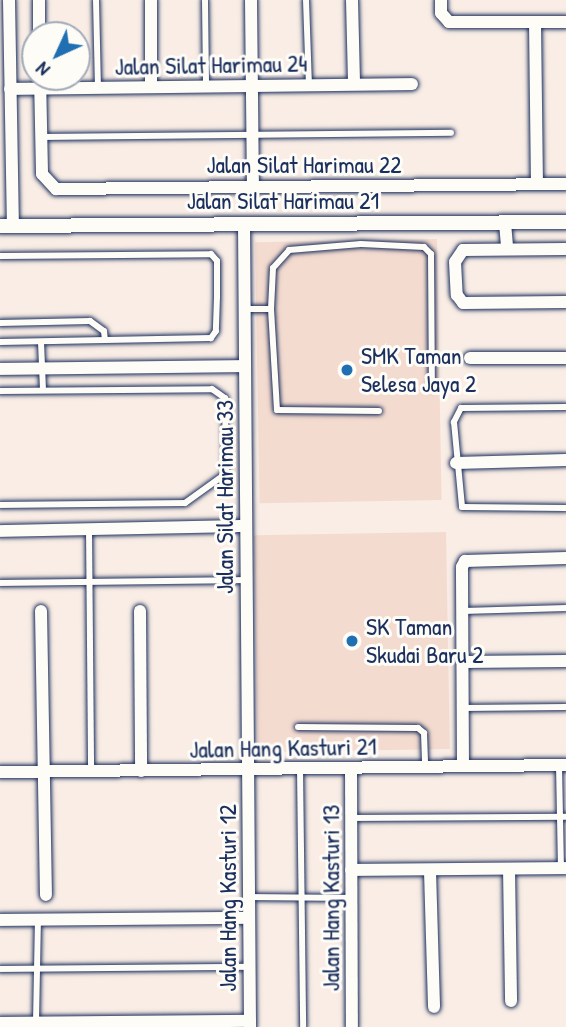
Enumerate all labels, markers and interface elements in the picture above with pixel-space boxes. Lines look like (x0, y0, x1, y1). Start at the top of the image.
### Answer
north arrow (21, 21, 91, 91)
street label: Jalan Silat Harimau 24 (114, 49, 308, 81)
text: N (30, 57, 55, 82)
street label: Jalan Silat Harimau 22 (207, 151, 401, 179)
street label: Jalan Silat Harimau 21 (187, 187, 379, 215)
place label: SMK Taman Selesa Jaya 2 (361, 342, 476, 398)
marker: SMK Taman Selesa Jaya 2 (339, 362, 355, 378)
street label: Jalan Silat Harimau 33 (211, 400, 239, 594)
place label: SK Taman Skudai Baru 2 (366, 613, 483, 669)
marker: SK Taman Skudai Baru 2 (344, 633, 360, 649)
street label: Jalan Hang Kasturi 21 (189, 732, 377, 764)
street label: Jalan Hang Kasturi 12 (214, 804, 242, 992)
street label: Jalan Hang Kasturi 13 (317, 805, 345, 991)

